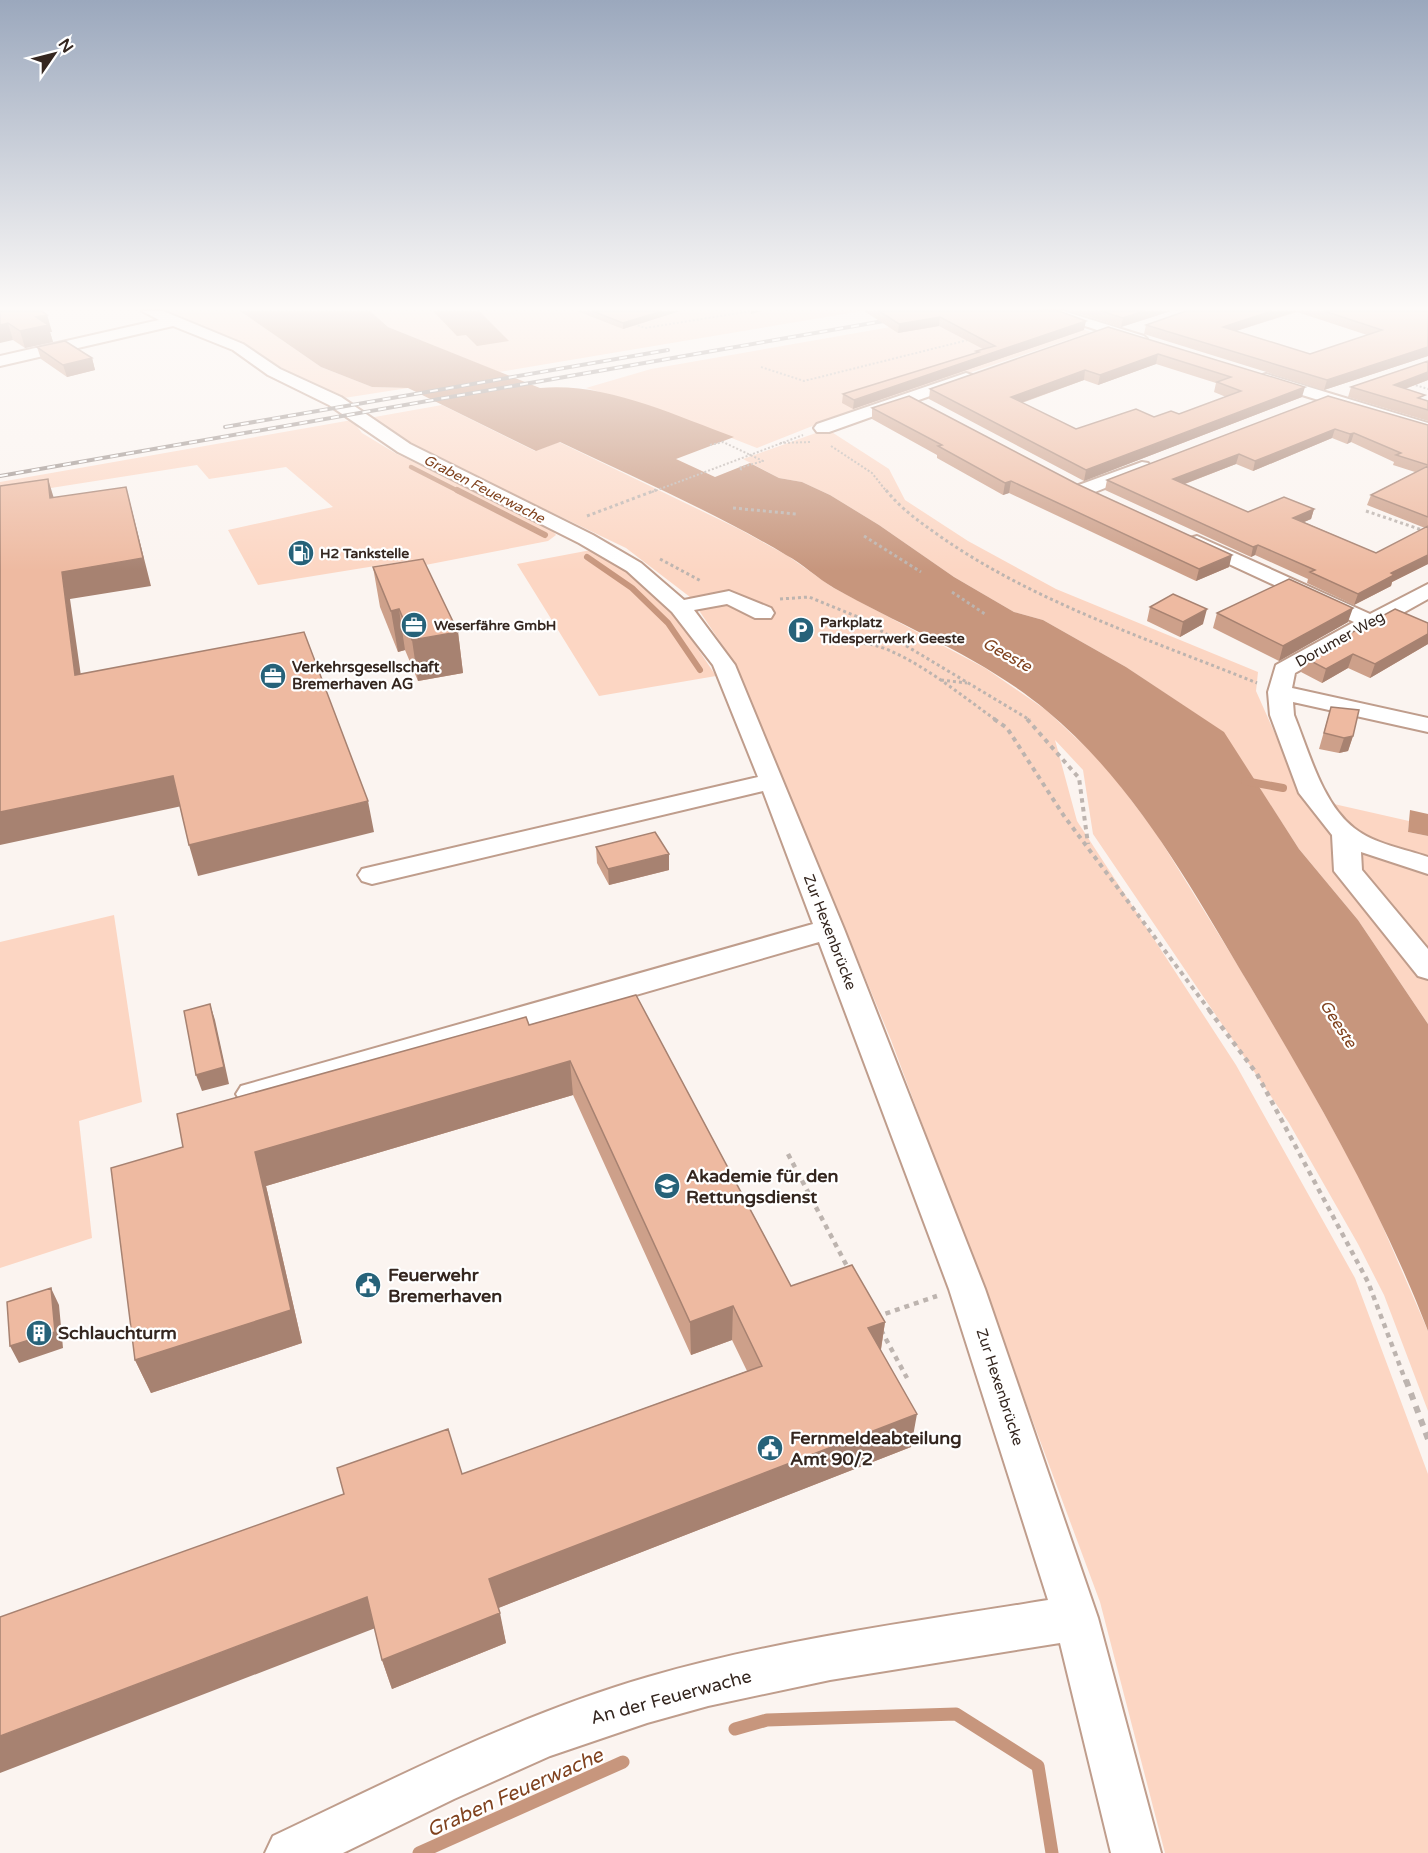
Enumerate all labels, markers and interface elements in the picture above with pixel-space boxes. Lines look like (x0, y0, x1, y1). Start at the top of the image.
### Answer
north arrow (24, 24, 84, 84)
text: N (54, 35, 77, 57)
water label: Graben Feuerwache (421, 451, 548, 527)
fuel station icon: H2 Tankstelle (286, 538, 316, 568)
place label: H2 Tankstelle (320, 545, 409, 562)
street label: Dorumer Weg (1292, 607, 1388, 671)
office icon: Weserfähre GmbH (399, 610, 429, 640)
place label: Parkplatz Tidesperrwerk Geeste (819, 614, 965, 647)
parking icon: Parkplatz Tidesperrwerk Geeste (786, 615, 816, 645)
place label: Weserfähre GmbH (434, 617, 556, 634)
water label: Geeste (979, 633, 1036, 677)
place label: Verkehrsgesellschaft Bremerhaven AG (292, 658, 440, 693)
office icon: Verkehrsgesellschaft Bremerhaven AG (258, 661, 288, 691)
street label: Zur Hexenbrücke (800, 872, 860, 992)
water label: Geeste (1315, 996, 1361, 1052)
place label: Akademie für den Rettungsdienst (686, 1165, 838, 1208)
school or university icon: Akademie für den Rettungsdienst (652, 1171, 682, 1201)
place label: Feuerwehr Bremerhaven (388, 1264, 502, 1307)
public building icon: Feuerwehr Bremerhaven (353, 1270, 383, 1300)
building icon: Schlauchturm (24, 1318, 54, 1348)
place label: Schlauchturm (58, 1322, 177, 1344)
street label: Zur Hexenbrücke (973, 1326, 1027, 1448)
place label: Fernmeldeabteilung Amt 90/2 (790, 1427, 962, 1470)
public building icon: Fernmeldeabteilung Amt 90/2 (755, 1433, 785, 1463)
street label: An der Feuerwache (588, 1665, 754, 1729)
water label: Graben Feuerwache (423, 1743, 608, 1843)

